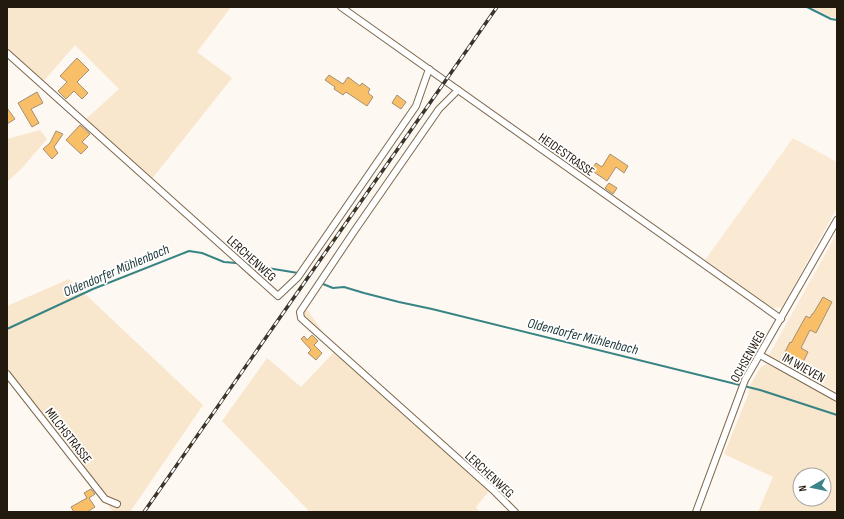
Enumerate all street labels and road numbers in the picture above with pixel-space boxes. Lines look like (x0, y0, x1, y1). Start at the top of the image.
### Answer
street label: HEIDESTRASSE (535, 130, 598, 180)
street label: LERCHENWEG (223, 232, 279, 285)
street label: OCHSENWEG (727, 328, 769, 385)
street label: IM WIEVEN (779, 350, 828, 386)
street label: MILCHSTRASSE (41, 405, 95, 467)
street label: LERCHENWEG (462, 448, 517, 501)

